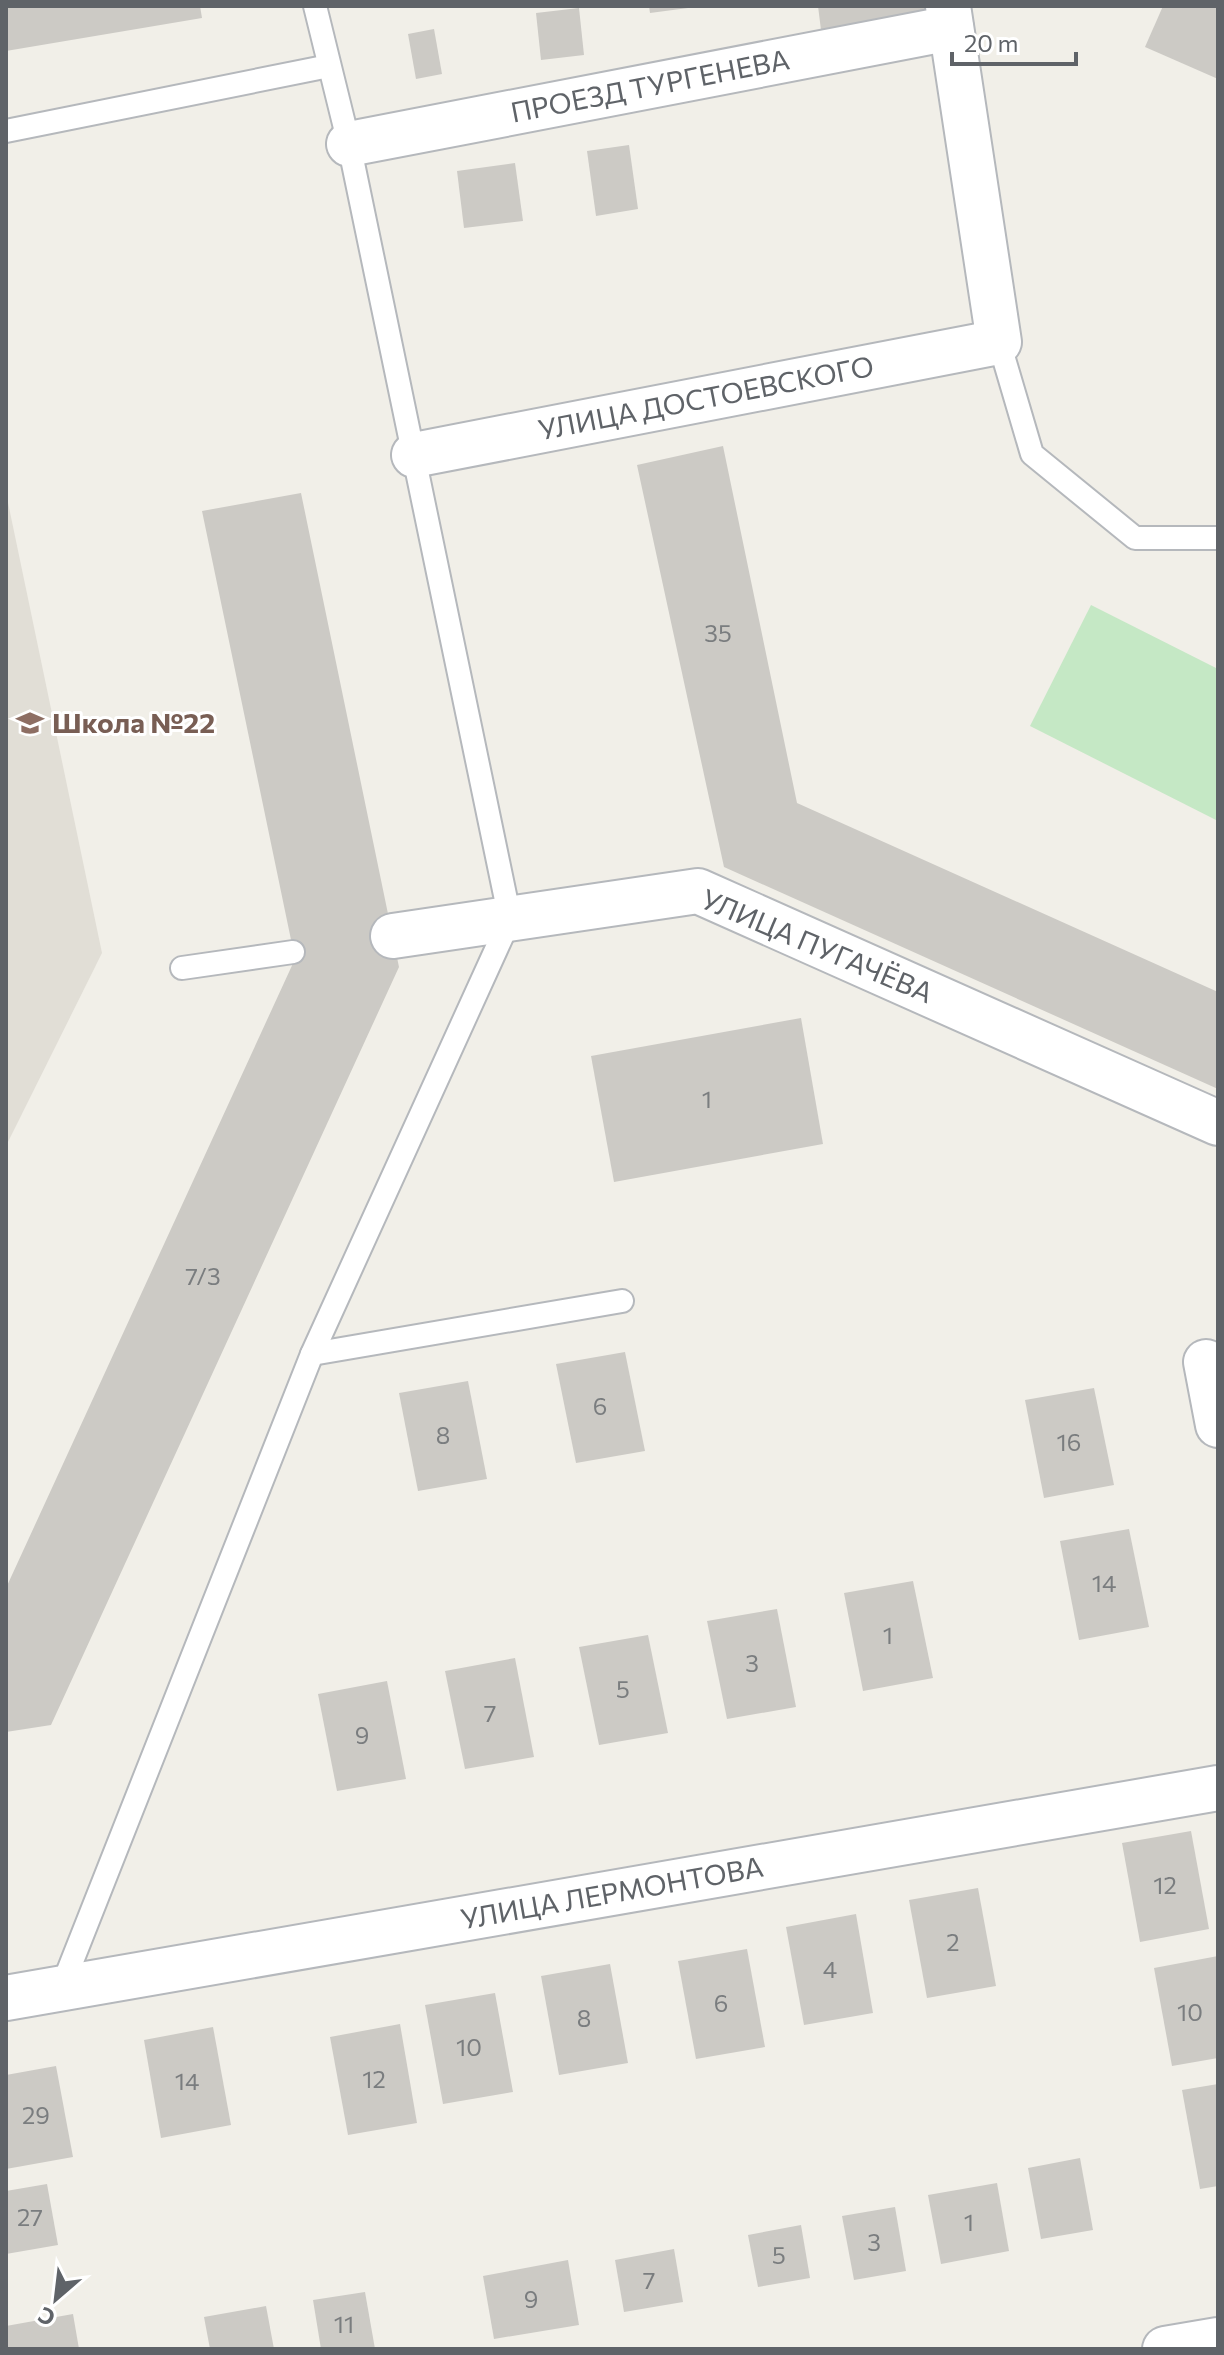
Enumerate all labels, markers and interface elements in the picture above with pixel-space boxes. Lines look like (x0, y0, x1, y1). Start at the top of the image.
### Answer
scale bar (952, 16, 1076, 66)
text: 20 m (964, 28, 1018, 57)
street label: ПРОЕЗД ТУРГЕНЕВА (508, 41, 792, 129)
street label: УЛИЦА ДОСТОЕВСКОГО (535, 348, 876, 446)
house number: 35 (704, 618, 732, 647)
place label: Школа №22 (52, 705, 215, 739)
school or university icon: Школа №22 (15, 708, 45, 738)
street label: УЛИЦА ПУГАЧЁВА (696, 881, 938, 1009)
house number: 1 (702, 1084, 712, 1113)
house number: 7/3 (185, 1261, 221, 1290)
house number: 6 (593, 1391, 607, 1420)
house number: 8 (436, 1420, 450, 1449)
house number: 16 (1057, 1427, 1081, 1456)
house number: 14 (1092, 1568, 1116, 1597)
house number: 1 (883, 1620, 893, 1649)
house number: 3 (745, 1648, 759, 1677)
house number: 5 (616, 1674, 630, 1703)
house number: 7 (484, 1698, 496, 1727)
house number: 9 (355, 1720, 369, 1749)
street label: УЛИЦА ЛЕРМОНТОВА (458, 1849, 766, 1935)
house number: 12 (1153, 1870, 1177, 1899)
house number: 2 (946, 1927, 960, 1956)
house number: 4 (823, 1954, 837, 1983)
house number: 6 (714, 1988, 728, 2017)
house number: 10 (1177, 1997, 1203, 2026)
house number: 8 (577, 2003, 591, 2032)
house number: 10 (456, 2032, 482, 2061)
house number: 12 (362, 2064, 386, 2093)
house number: 14 (175, 2066, 199, 2095)
house number: 29 (22, 2100, 50, 2129)
house number: 27 (17, 2202, 43, 2231)
house number: 1 (964, 2207, 974, 2236)
house number: 3 (867, 2227, 881, 2256)
house number: 5 (772, 2240, 786, 2269)
north arrow (16, 2259, 96, 2339)
house number: 7 (643, 2265, 655, 2294)
house number: 9 (524, 2284, 538, 2313)
text: С (33, 2302, 59, 2333)
house number: 11 (334, 2309, 354, 2338)

